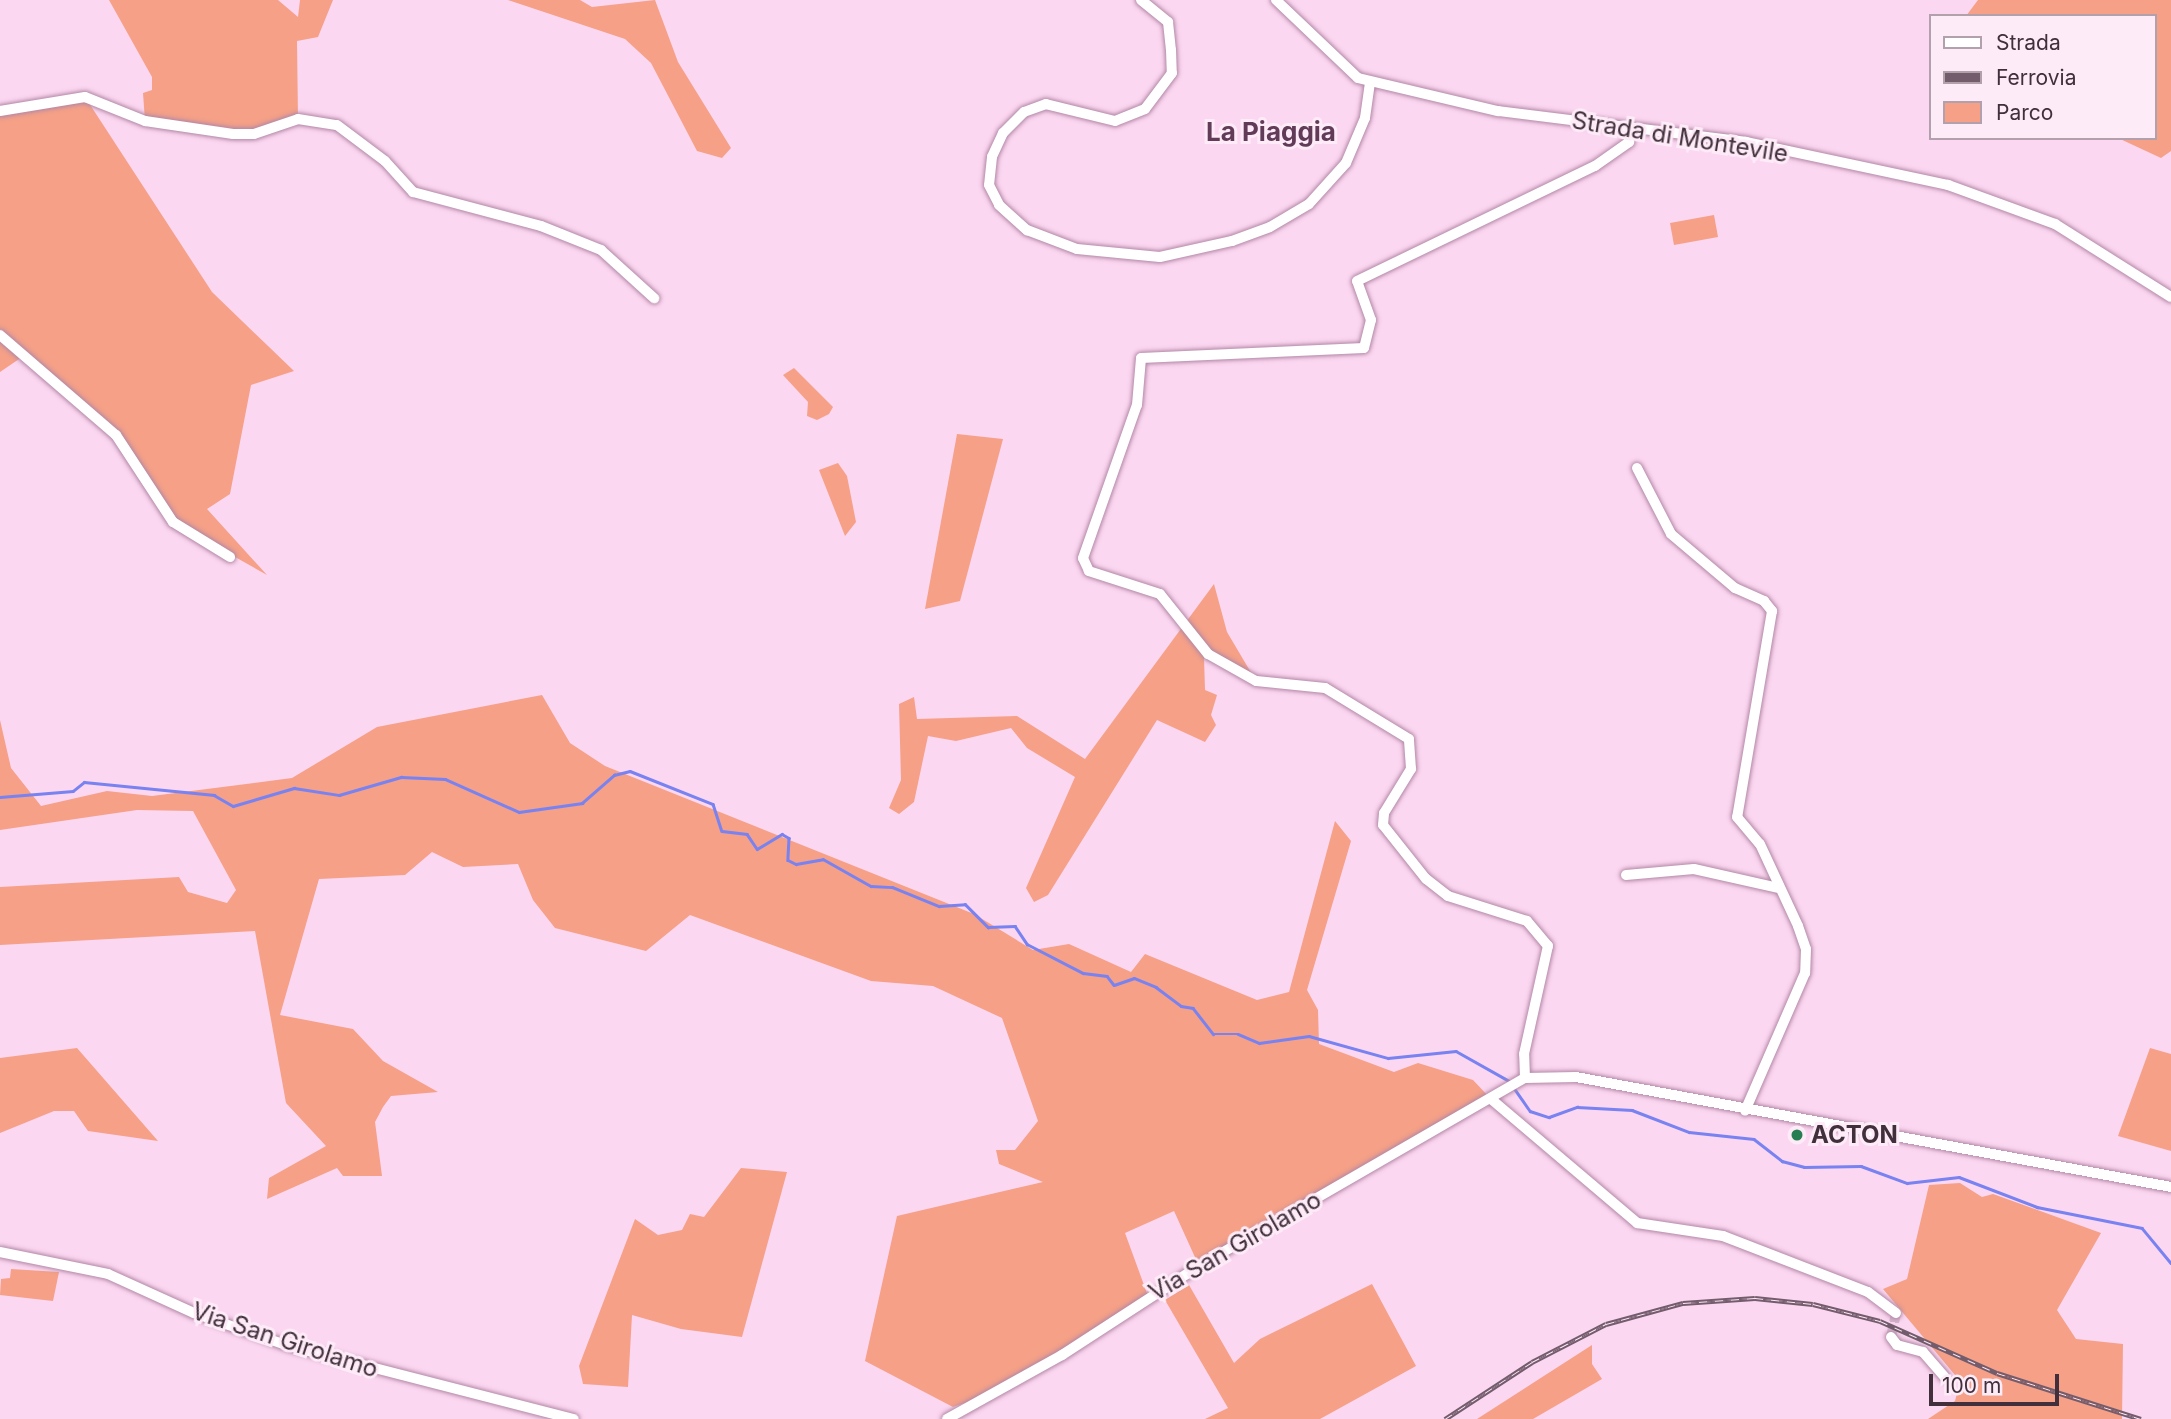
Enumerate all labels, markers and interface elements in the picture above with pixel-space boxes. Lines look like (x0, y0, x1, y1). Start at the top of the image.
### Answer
legend (1930, 14, 2157, 140)
text: Strada (1996, 30, 2061, 55)
text: Ferrovia (1996, 65, 2076, 90)
text: Parco (1996, 100, 2053, 125)
street label: Strada di Montevile (1570, 106, 1790, 168)
district label: La Piaggia (1206, 116, 1336, 148)
place label: ACTON (1811, 1121, 1898, 1149)
marker: ACTON (1789, 1127, 1805, 1143)
street label: Via San Girolamo (1144, 1185, 1326, 1307)
street label: Via San Girolamo (188, 1296, 382, 1384)
scale bar (1933, 1360, 2062, 1404)
text: 100 m (1942, 1373, 2001, 1398)

